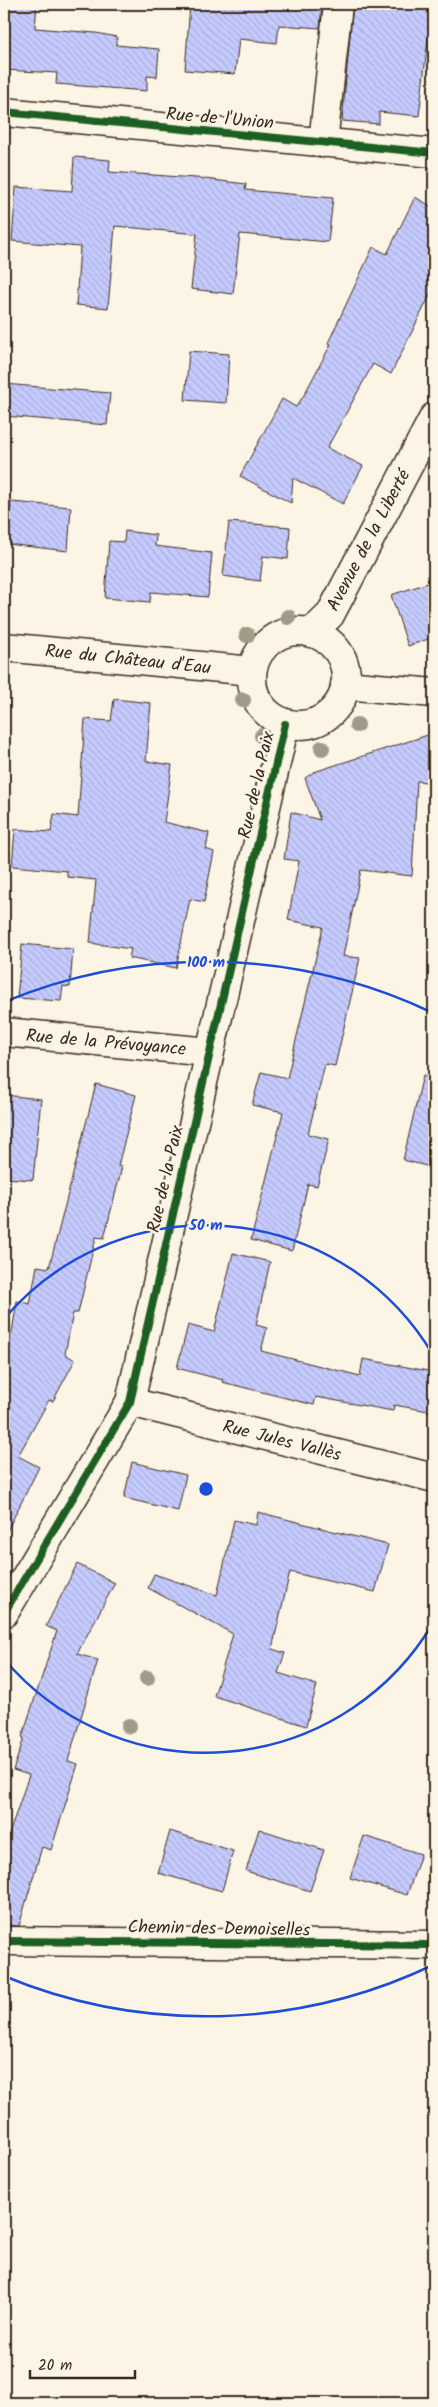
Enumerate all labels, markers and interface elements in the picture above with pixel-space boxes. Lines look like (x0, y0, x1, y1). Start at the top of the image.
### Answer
street label: Rue de l'Union (165, 100, 275, 139)
street label: Avenue de la Liberté (320, 464, 420, 617)
street label: Rue du Château d'Eau (43, 637, 213, 684)
street label: Rue de la Paix (231, 729, 284, 842)
text: 100 m (187, 951, 225, 975)
street label: Rue de la Prévoyance (25, 1022, 187, 1065)
street label: Rue de la Paix (140, 1123, 193, 1236)
text: 50 m (188, 1214, 223, 1238)
street label: Rue Jules Vallès (219, 1413, 344, 1470)
centre of rings (197, 1480, 215, 1498)
street label: Chemin des Demoiselles (127, 1913, 311, 1946)
scale bar (30, 2347, 135, 2379)
text: 20 m (38, 2354, 72, 2378)

